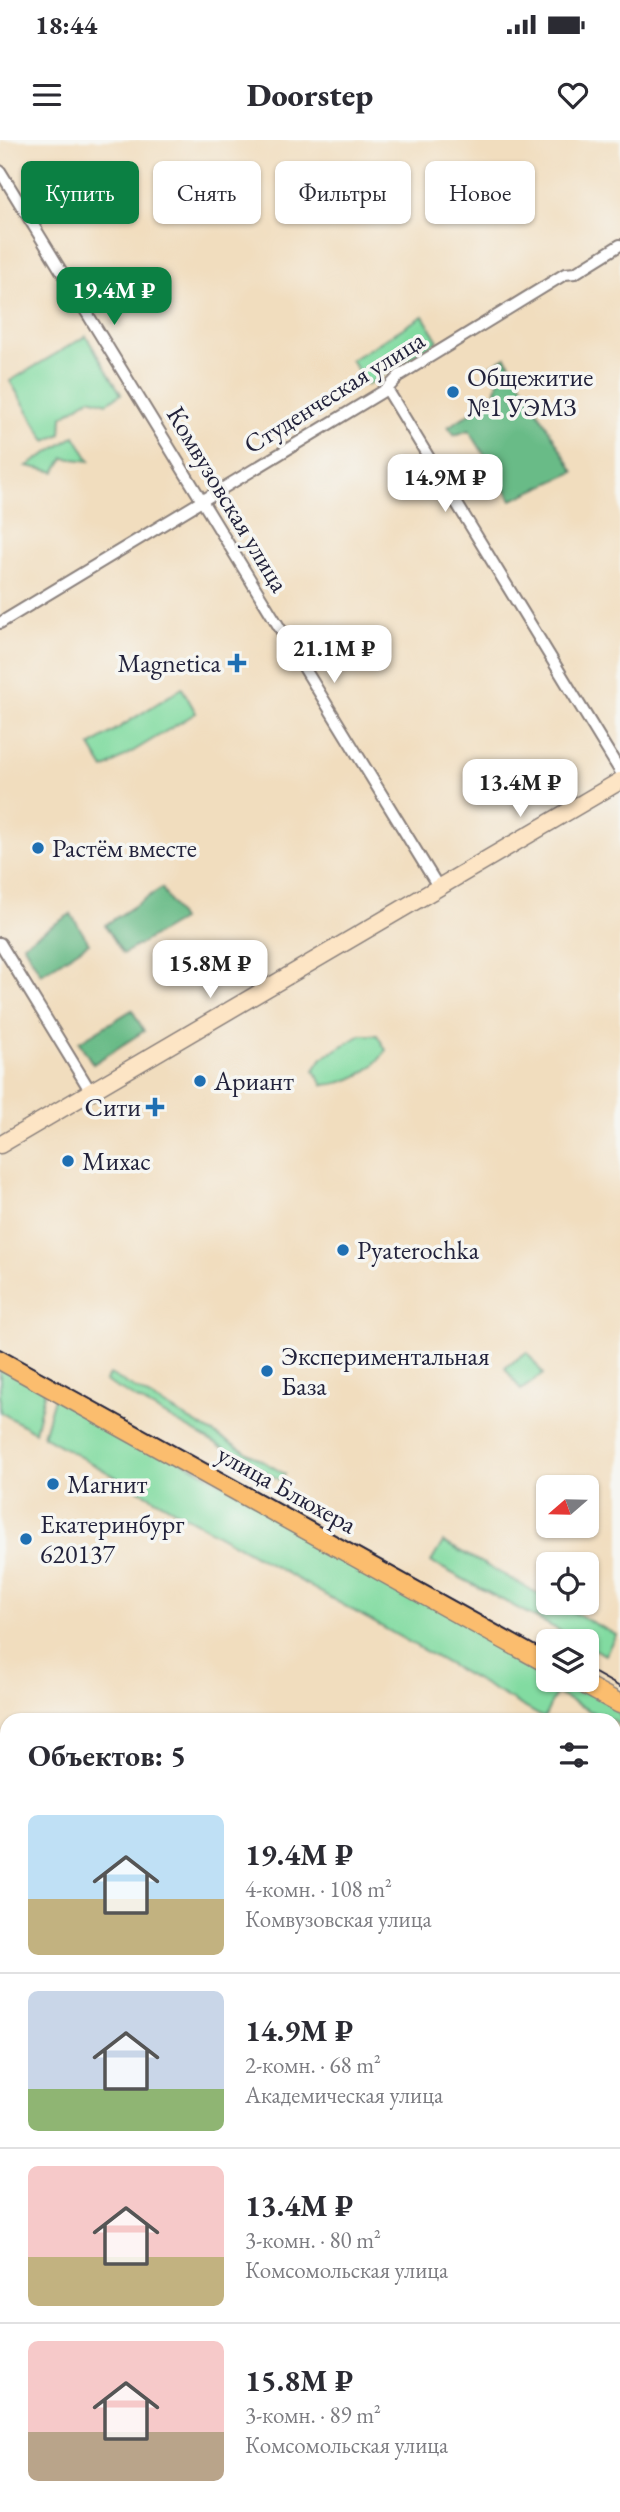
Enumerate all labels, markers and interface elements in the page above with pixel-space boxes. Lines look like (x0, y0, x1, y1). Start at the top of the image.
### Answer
text: 18:44 (35, 8, 97, 42)
text: Doorstep (247, 74, 373, 116)
icon: menu (28, 76, 66, 114)
icon: heart (554, 76, 592, 114)
chip: Купить (21, 161, 139, 224)
chip: Снять (153, 161, 261, 224)
chip: Фильтры (275, 161, 411, 224)
chip: Новое (425, 161, 535, 224)
pin: 19.4M ₽ (49, 268, 179, 327)
text: 19.4M ₽ (73, 275, 155, 305)
street label: Студенческая улица (237, 322, 431, 461)
place label: Общежитие №1 УЭМЗ (467, 360, 593, 424)
marker: Общежитие №1 УЭМЗ (445, 384, 461, 400)
street label: Комвузовская улица (159, 400, 297, 599)
pin: 14.9M ₽ (380, 454, 510, 514)
text: 14.9M ₽ (404, 462, 486, 492)
pin: 21.1M ₽ (269, 626, 399, 685)
text: 21.1M ₽ (293, 633, 375, 663)
place label: Magnetica (117, 646, 222, 680)
marker: Magnetica (227, 653, 247, 673)
pin: 13.4M ₽ (455, 760, 585, 819)
text: 13.4M ₽ (479, 767, 561, 797)
place label: Растём вместе (52, 831, 197, 865)
marker: Растём вместе (30, 840, 46, 856)
pin: 15.8M ₽ (145, 940, 275, 1000)
text: 15.8M ₽ (169, 948, 251, 978)
place label: Ариант (213, 1064, 294, 1098)
marker: Ариант (192, 1073, 208, 1089)
place label: Сити (84, 1090, 141, 1124)
marker: Сити (147, 1099, 163, 1115)
place label: Михас (82, 1144, 151, 1178)
marker: Михас (60, 1153, 76, 1169)
place label: Pyaterochka (357, 1233, 480, 1267)
marker: Pyaterochka (335, 1242, 351, 1258)
place label: Экспериментальная База (281, 1339, 490, 1403)
marker: Экспериментальная База (259, 1363, 275, 1379)
street label: улица Блюхера (211, 1437, 363, 1541)
place label: Магнит (67, 1467, 148, 1501)
north arrow (536, 1475, 598, 1538)
map controls (536, 1475, 599, 1692)
marker: Магнит (45, 1476, 61, 1492)
place label: Екатеринбург 620137 (40, 1507, 184, 1571)
marker: Екатеринбург 620137 (18, 1531, 34, 1547)
button: locate (536, 1552, 599, 1615)
button: layers (536, 1629, 599, 1692)
text: Объектов: 5 (28, 1736, 186, 1775)
icon: filters (555, 1736, 593, 1774)
text: 19.4M ₽ (245, 1835, 353, 1874)
icon: home (84, 1843, 168, 1927)
text: 4-комн. · 108 m² (245, 1874, 392, 1904)
text: Комвузовская улица (245, 1904, 432, 1934)
text: 14.9M ₽ (245, 2011, 353, 2050)
icon: home (84, 2019, 168, 2103)
text: 2-комн. · 68 m² (245, 2050, 381, 2080)
text: Академическая улица (245, 2080, 443, 2110)
text: 13.4M ₽ (245, 2186, 353, 2225)
icon: home (84, 2194, 168, 2278)
text: 3-комн. · 80 m² (245, 2225, 381, 2255)
text: Комсомольская улица (245, 2255, 448, 2285)
text: 15.8M ₽ (245, 2361, 353, 2400)
icon: home (84, 2369, 168, 2453)
text: 3-комн. · 89 m² (245, 2400, 381, 2430)
text: Комсомольская улица (245, 2430, 448, 2460)

